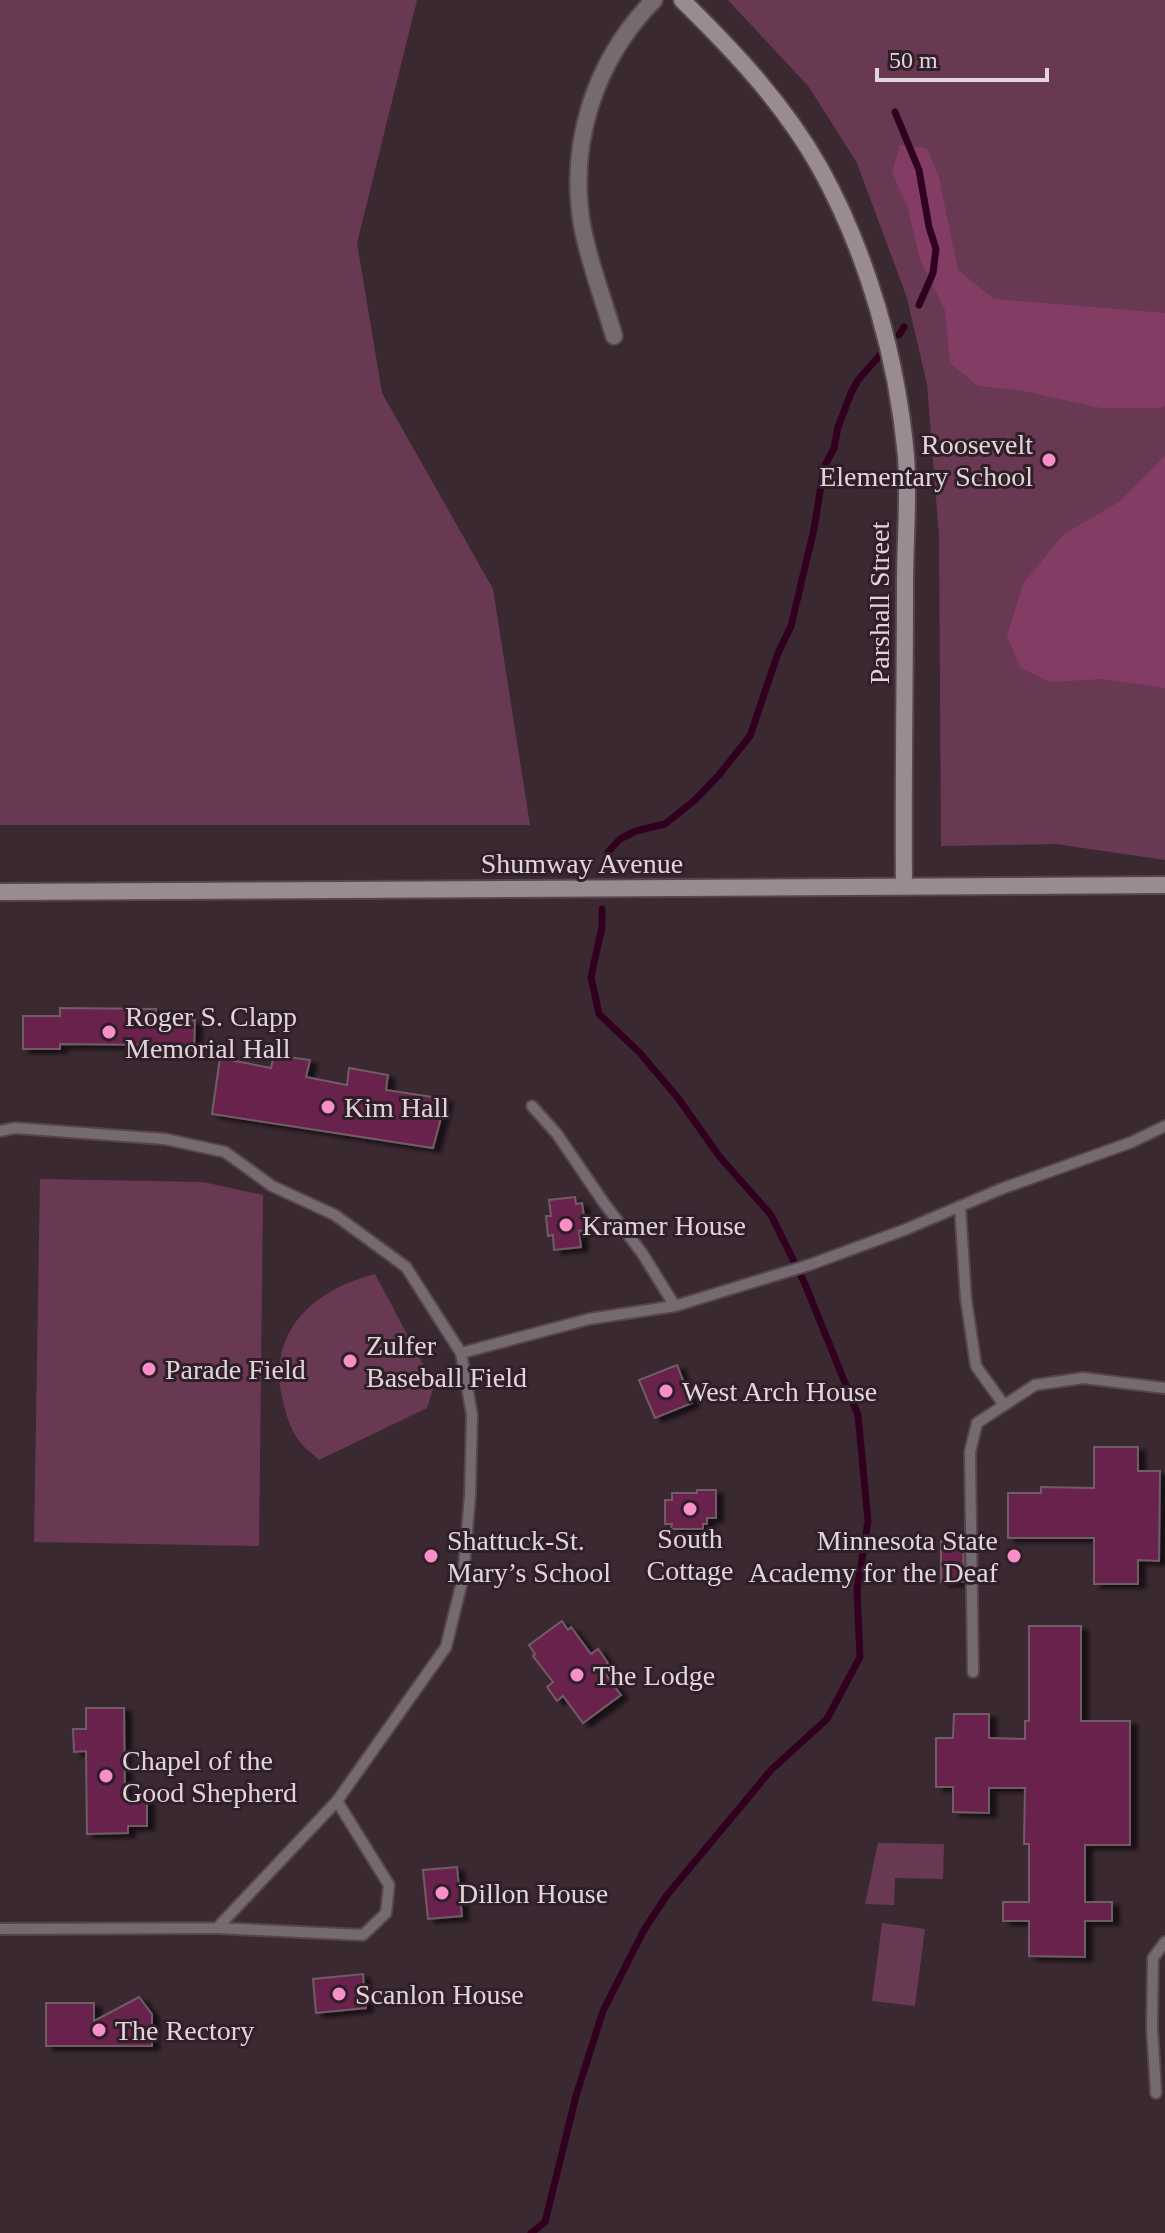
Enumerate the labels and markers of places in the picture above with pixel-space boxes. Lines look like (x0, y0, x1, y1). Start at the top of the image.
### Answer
place label: Roosevelt Elementary School (819, 429, 1033, 492)
marker: Roosevelt Elementary School (1040, 451, 1058, 469)
place label: Roger S. Clapp Memorial Hall (125, 1001, 297, 1064)
marker: Roger S. Clapp Memorial Hall (100, 1023, 118, 1041)
place label: Kim Hall (344, 1092, 449, 1123)
marker: Kim Hall (319, 1098, 337, 1116)
place label: Kramer House (582, 1210, 746, 1241)
marker: Kramer House (557, 1216, 575, 1234)
place label: Zulfer Baseball Field (366, 1330, 527, 1393)
marker: Zulfer Baseball Field (341, 1352, 359, 1370)
place label: Parade Field (165, 1354, 306, 1385)
marker: Parade Field (140, 1360, 158, 1378)
place label: West Arch House (682, 1376, 877, 1407)
marker: West Arch House (657, 1382, 675, 1400)
marker: South Cottage (681, 1500, 699, 1518)
place label: South Cottage (646, 1523, 734, 1586)
place label: Shattuck-St. Mary’s School (447, 1525, 611, 1588)
place label: Minnesota State Academy for the Deaf (748, 1525, 999, 1588)
marker: Shattuck-St. Mary’s School (422, 1547, 440, 1565)
marker: Minnesota State Academy for the Deaf (1005, 1547, 1023, 1565)
place label: The Lodge (593, 1660, 715, 1691)
marker: The Lodge (568, 1666, 586, 1684)
place label: Chapel of the Good Shepherd (122, 1745, 297, 1808)
marker: Chapel of the Good Shepherd (97, 1767, 115, 1785)
place label: Dillon House (458, 1878, 608, 1909)
marker: Dillon House (433, 1884, 451, 1902)
place label: Scanlon House (355, 1979, 524, 2010)
marker: Scanlon House (330, 1985, 348, 2003)
place label: The Rectory (115, 2015, 254, 2046)
marker: The Rectory (90, 2021, 108, 2039)

